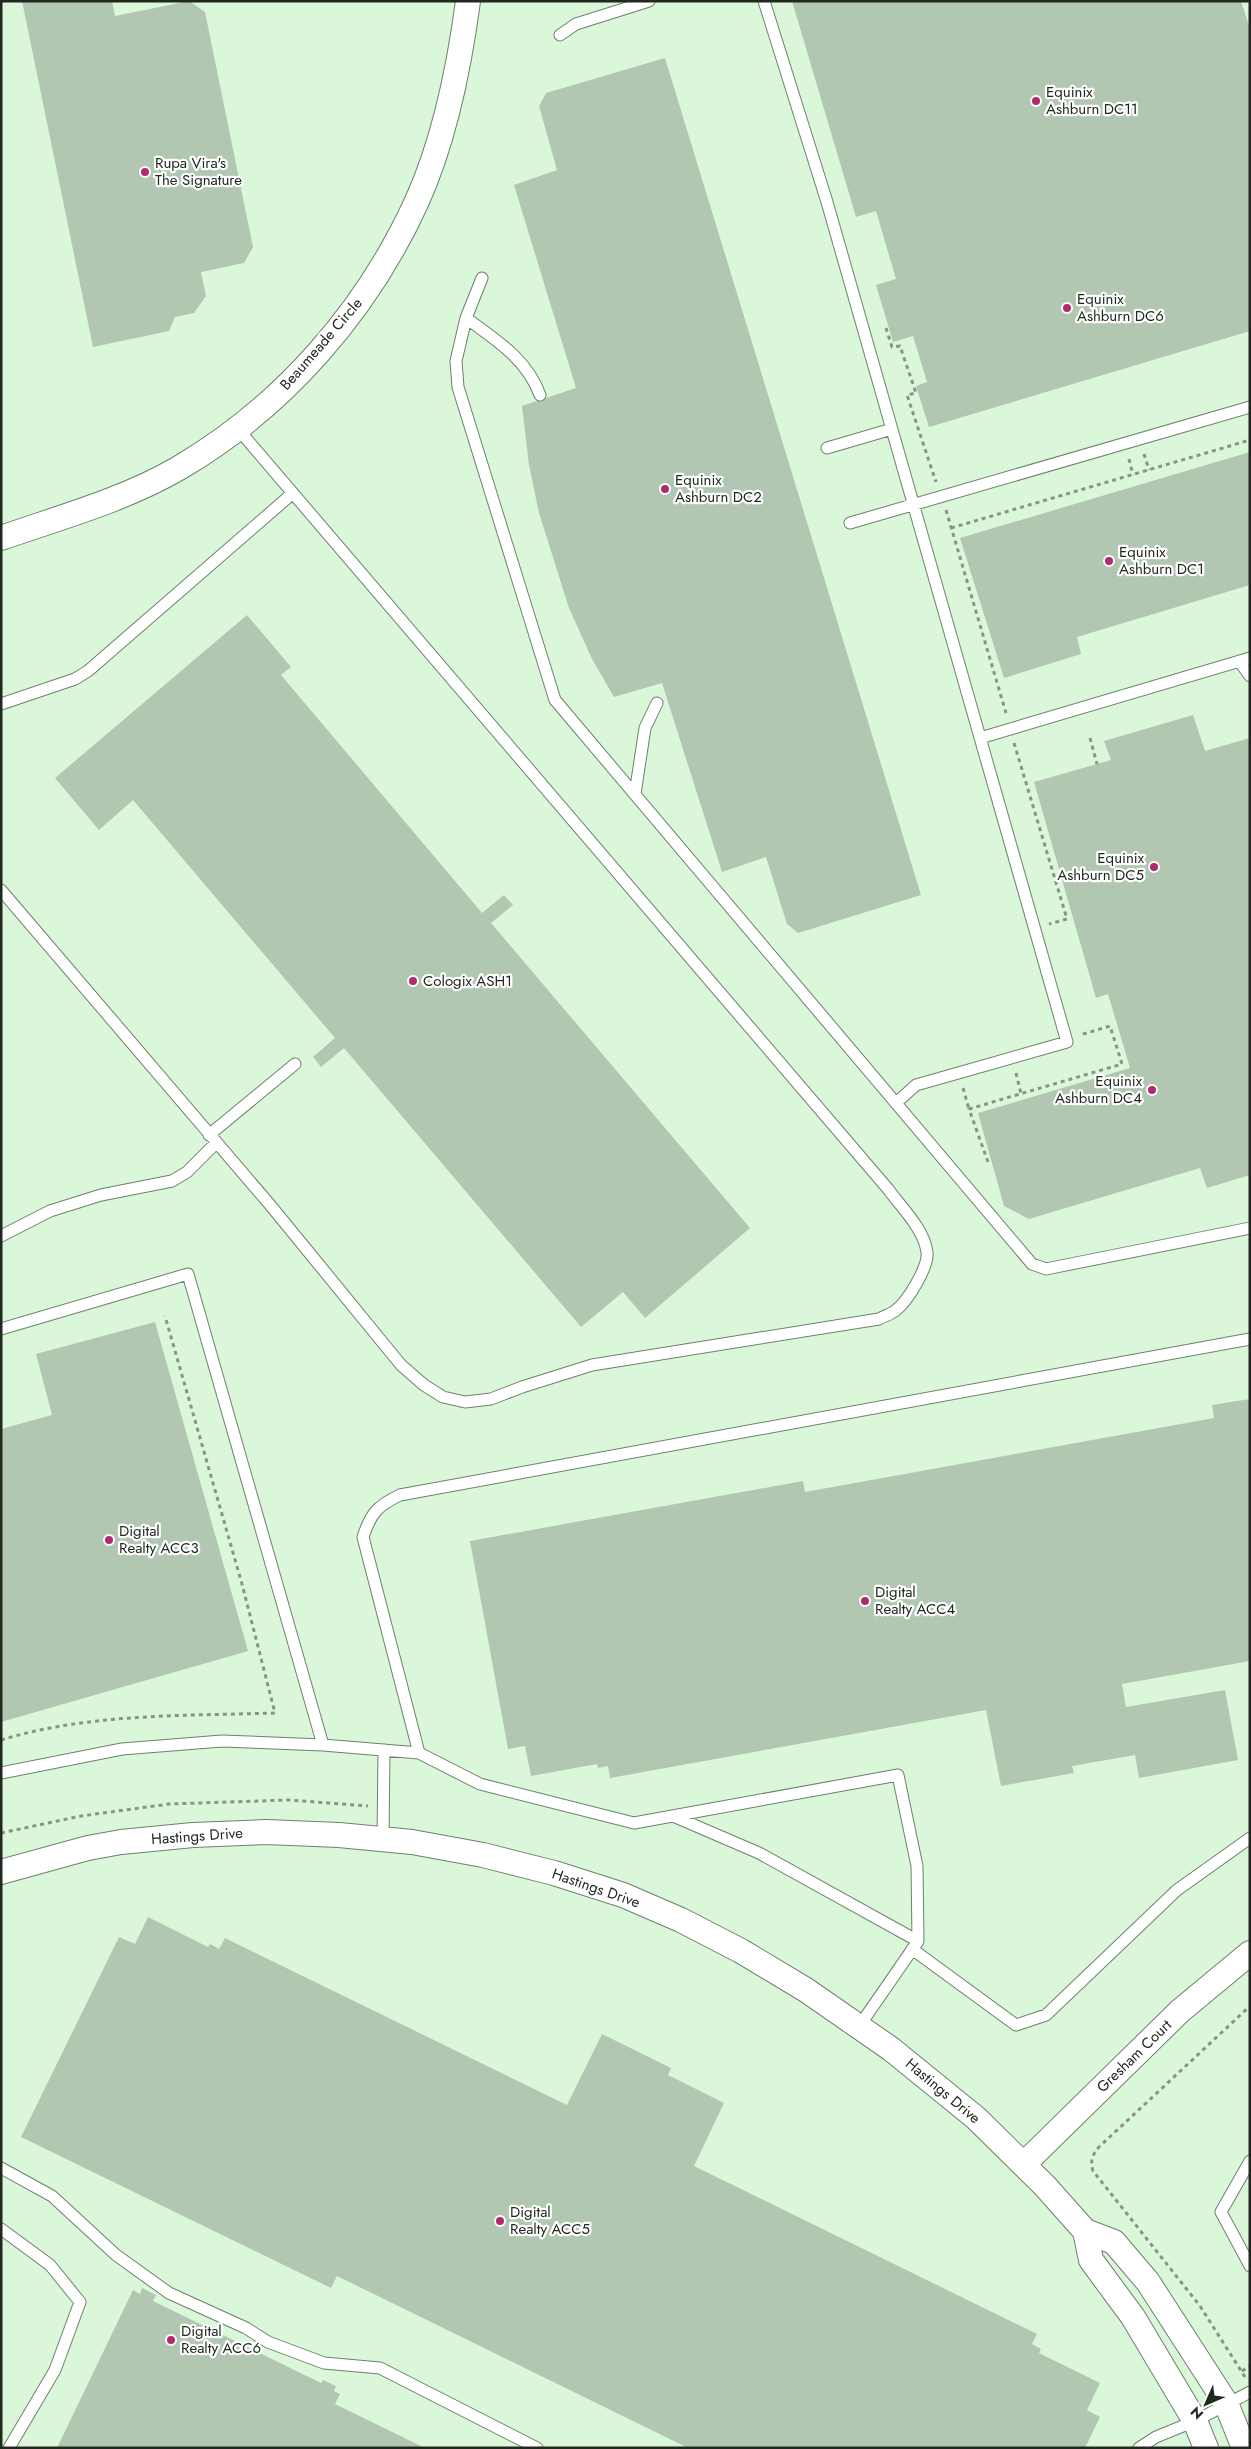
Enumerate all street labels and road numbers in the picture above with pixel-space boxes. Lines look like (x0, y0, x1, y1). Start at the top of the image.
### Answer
street label: Beaumeade Circle (275, 293, 368, 395)
street label: Hastings Drive (150, 1822, 244, 1850)
street label: Hastings Drive (549, 1863, 643, 1913)
street label: Gresham Court (1092, 2014, 1177, 2098)
street label: Hastings Drive (901, 2053, 985, 2129)

